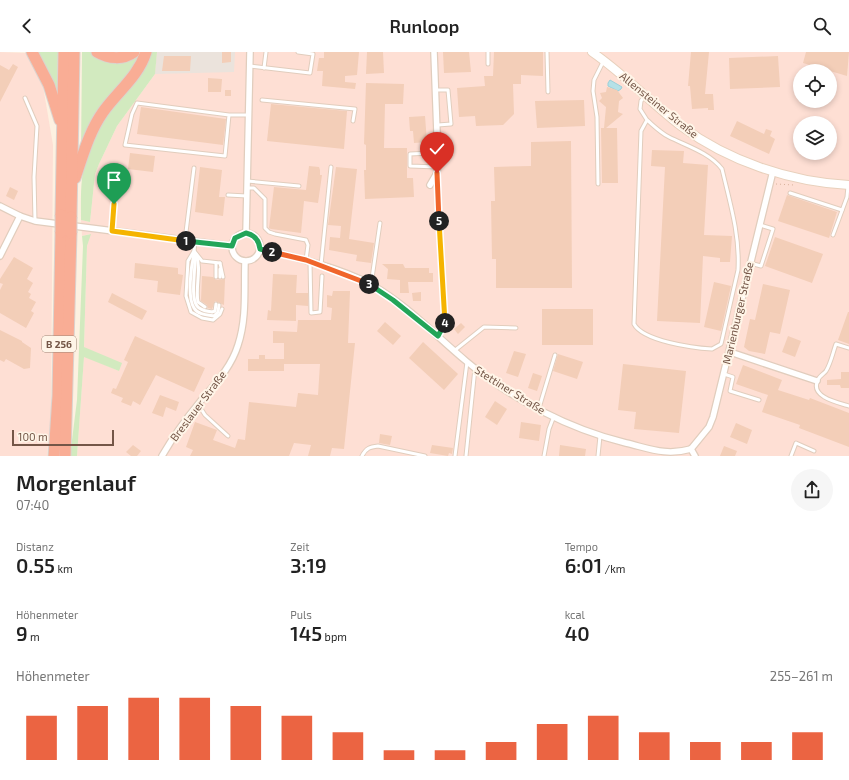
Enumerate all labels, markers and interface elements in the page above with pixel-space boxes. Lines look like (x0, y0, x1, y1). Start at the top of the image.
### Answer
icon: back (16, 15, 38, 37)
text: Runloop (390, 15, 459, 37)
icon: search (811, 15, 833, 37)
map controls (793, 64, 837, 160)
button: locate (793, 64, 837, 108)
street label: Allensteiner Straße (617, 69, 701, 140)
button: layers (793, 116, 837, 160)
pin (420, 132, 454, 173)
icon: check (426, 138, 448, 160)
pin (97, 163, 131, 204)
icon: arrive (103, 169, 125, 191)
pin: 5 (429, 211, 449, 231)
text: 5 (436, 214, 442, 227)
pin: 1 (176, 231, 196, 251)
text: 1 (184, 234, 188, 247)
pin: 2 (262, 242, 282, 262)
text: 2 (269, 245, 275, 258)
street label: Marienburger Straße (719, 260, 756, 365)
pin: 3 (359, 274, 379, 294)
text: 3 (366, 277, 372, 290)
pin: 4 (435, 313, 455, 333)
text: 4 (441, 316, 449, 329)
road number: B 256 (42, 336, 76, 352)
street label: Stettiner Straße (473, 363, 548, 416)
street label: Breslauer Straße (167, 368, 228, 443)
scale bar (12, 428, 114, 447)
text: 100 m (18, 430, 48, 443)
text: Morgenlauf (16, 469, 136, 495)
button: share (791, 469, 833, 511)
text: 07:40 (16, 497, 49, 513)
text: Distanz (16, 540, 54, 553)
text: Zeit (290, 540, 309, 553)
text: Tempo (565, 540, 598, 553)
text: 0.55 (16, 553, 55, 577)
text: 3:19 (290, 553, 327, 577)
text: 6:01 (565, 553, 602, 577)
text: km (55, 562, 73, 575)
text: /km (602, 562, 625, 575)
text: Höhenmeter (16, 608, 78, 621)
text: Puls (290, 608, 312, 621)
text: kcal (565, 608, 585, 621)
text: 9 (16, 621, 28, 645)
text: 145 (290, 621, 322, 645)
text: 40 (565, 621, 590, 645)
text: m (28, 630, 40, 643)
text: bpm (322, 630, 347, 643)
text: Höhenmeter (16, 668, 90, 684)
text: 255–261 m (770, 668, 833, 684)

